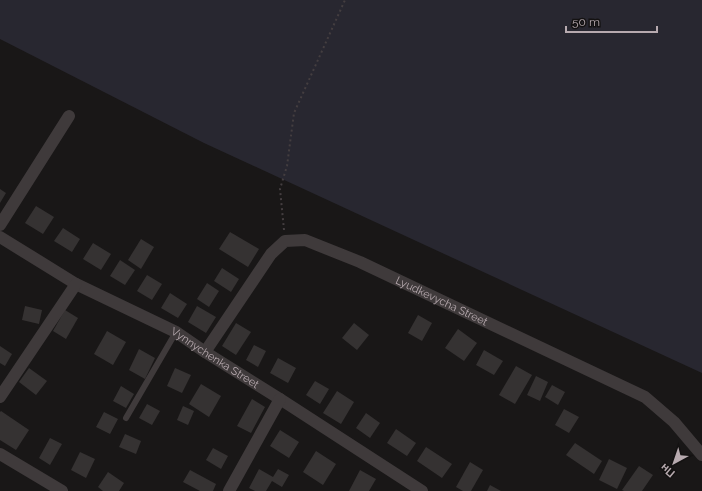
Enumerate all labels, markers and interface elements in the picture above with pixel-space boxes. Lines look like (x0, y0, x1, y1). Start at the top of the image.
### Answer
scale bar (566, 8, 657, 34)
text: 50 m (572, 15, 600, 29)
street label: Lyudkevycha Street (393, 274, 490, 329)
street label: Vynnychenka Street (169, 325, 262, 391)
north arrow (654, 443, 694, 483)
text: Пн (658, 461, 678, 480)

